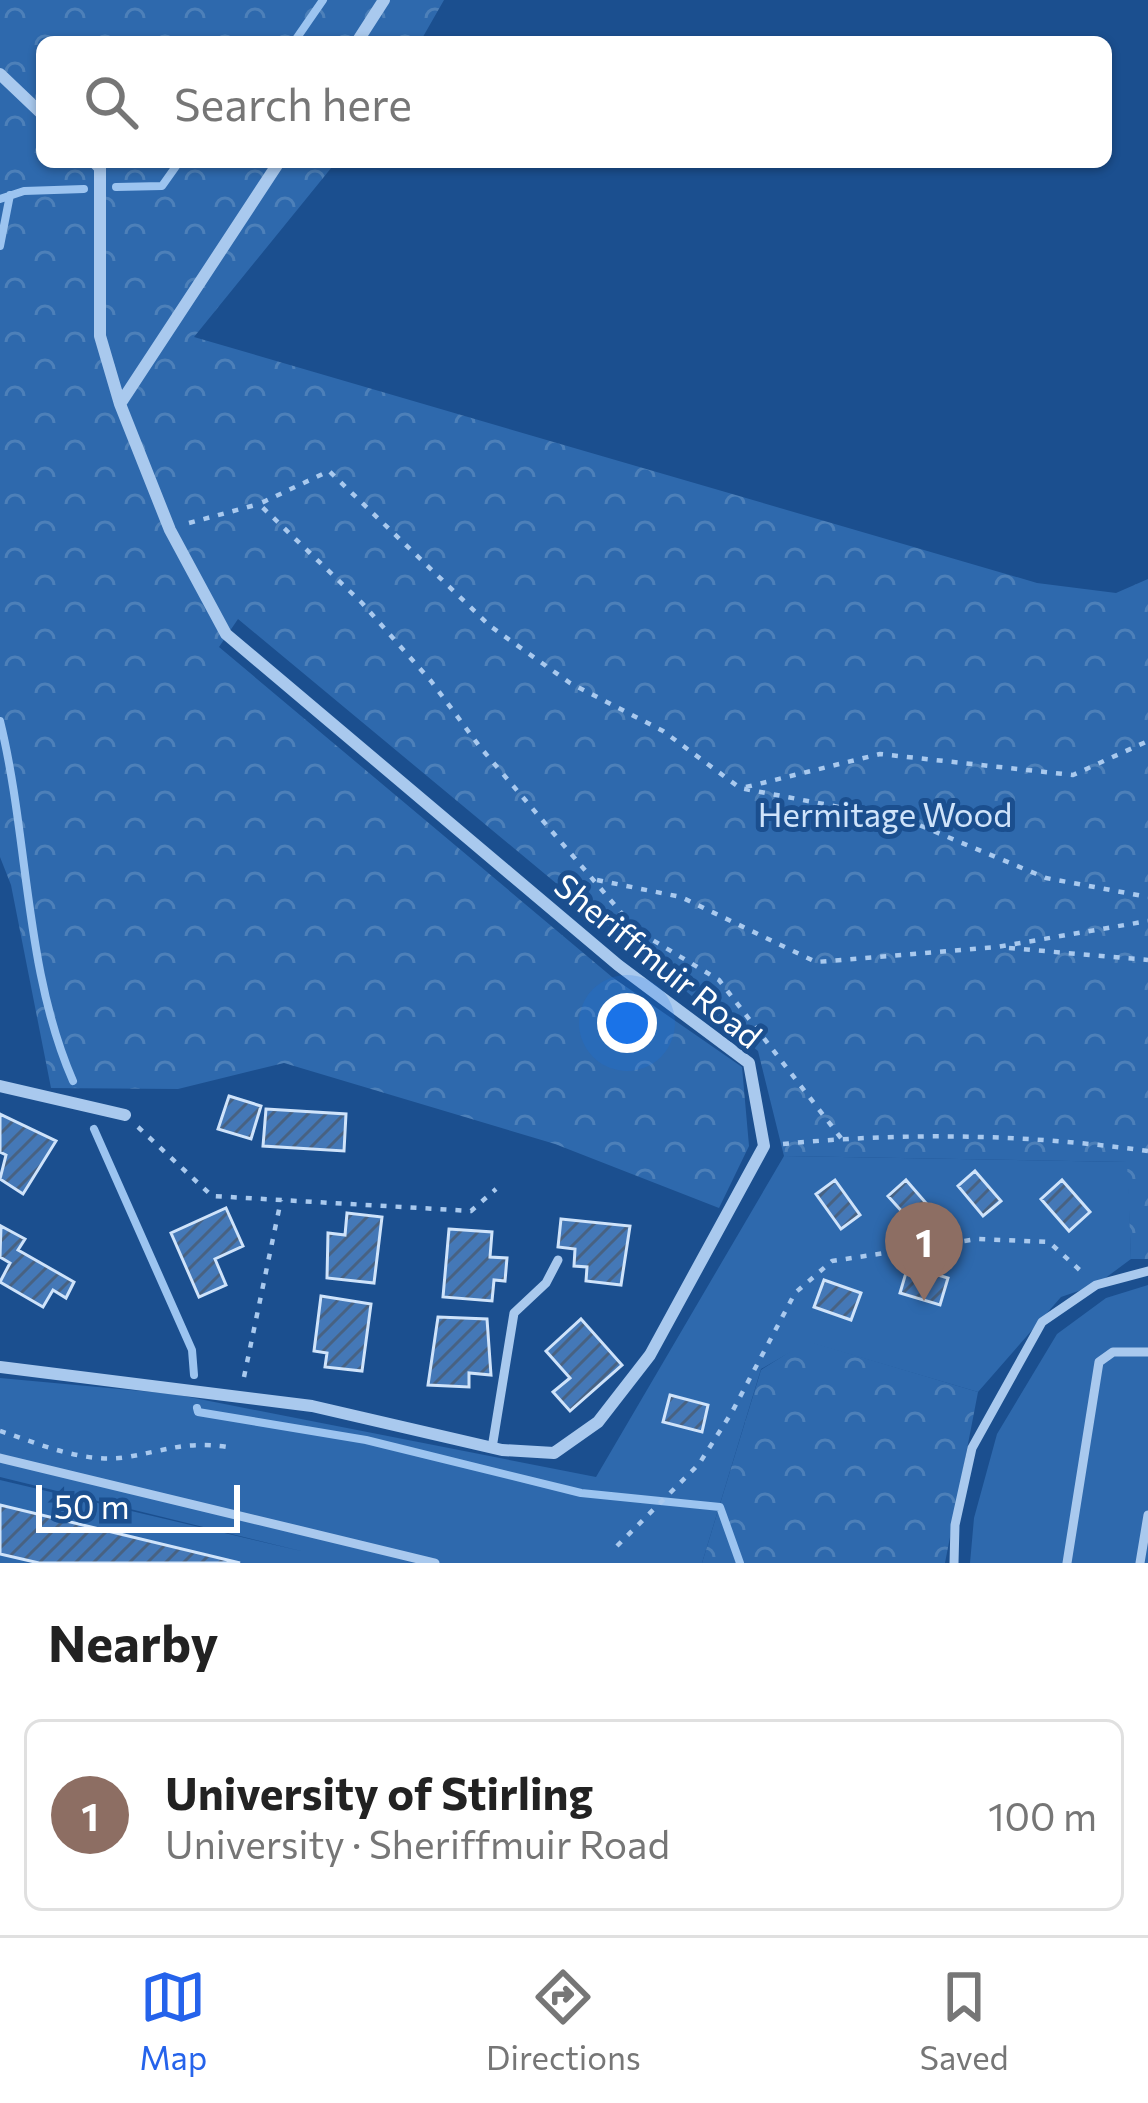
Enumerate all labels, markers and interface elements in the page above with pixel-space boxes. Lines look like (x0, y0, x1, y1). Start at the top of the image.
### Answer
search box (36, 36, 1112, 168)
icon: search (78, 69, 144, 135)
text: Search here (174, 75, 412, 130)
park label: Hermitage Wood (758, 793, 1012, 834)
street label: Sheriffmuir Road (547, 864, 771, 1056)
your location (597, 993, 657, 1053)
pin: 1 (885, 1202, 963, 1301)
scale bar (36, 1479, 240, 1532)
text: 50 m (54, 1485, 130, 1526)
text: Nearby (48, 1610, 218, 1673)
text: University of Stirling (165, 1764, 593, 1819)
text: 1 (81, 1791, 99, 1839)
text: 100 m (988, 1791, 1097, 1839)
text: University · Sheriffmuir Road (165, 1819, 670, 1867)
tab: Map (139, 1964, 207, 2077)
tab: Directions (486, 1964, 641, 2077)
tab: Saved (920, 1964, 1009, 2077)

